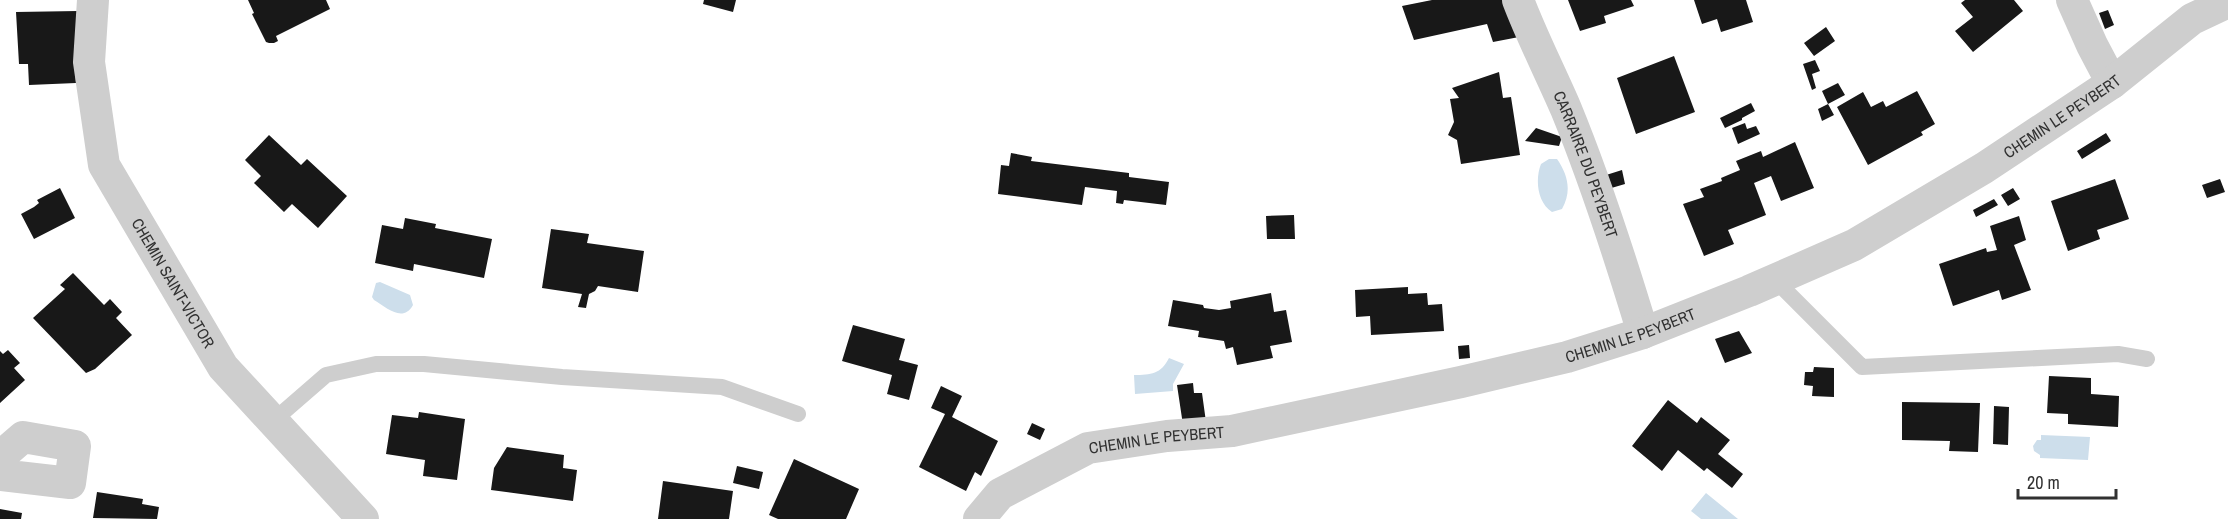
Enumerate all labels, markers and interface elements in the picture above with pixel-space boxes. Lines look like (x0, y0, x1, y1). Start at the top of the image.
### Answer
street label: CHEMIN LE PEYBERT (1999, 69, 2125, 163)
street label: CARRAIRE DU PEYBERT (1548, 87, 1623, 241)
street label: CHEMIN SAINT-VICTOR (127, 214, 221, 352)
street label: CHEMIN LE PEYBERT (1562, 302, 1698, 368)
street label: CHEMIN LE PEYBERT (1087, 421, 1225, 459)
scale bar (2018, 462, 2116, 500)
text: 20 m (2027, 470, 2060, 495)

